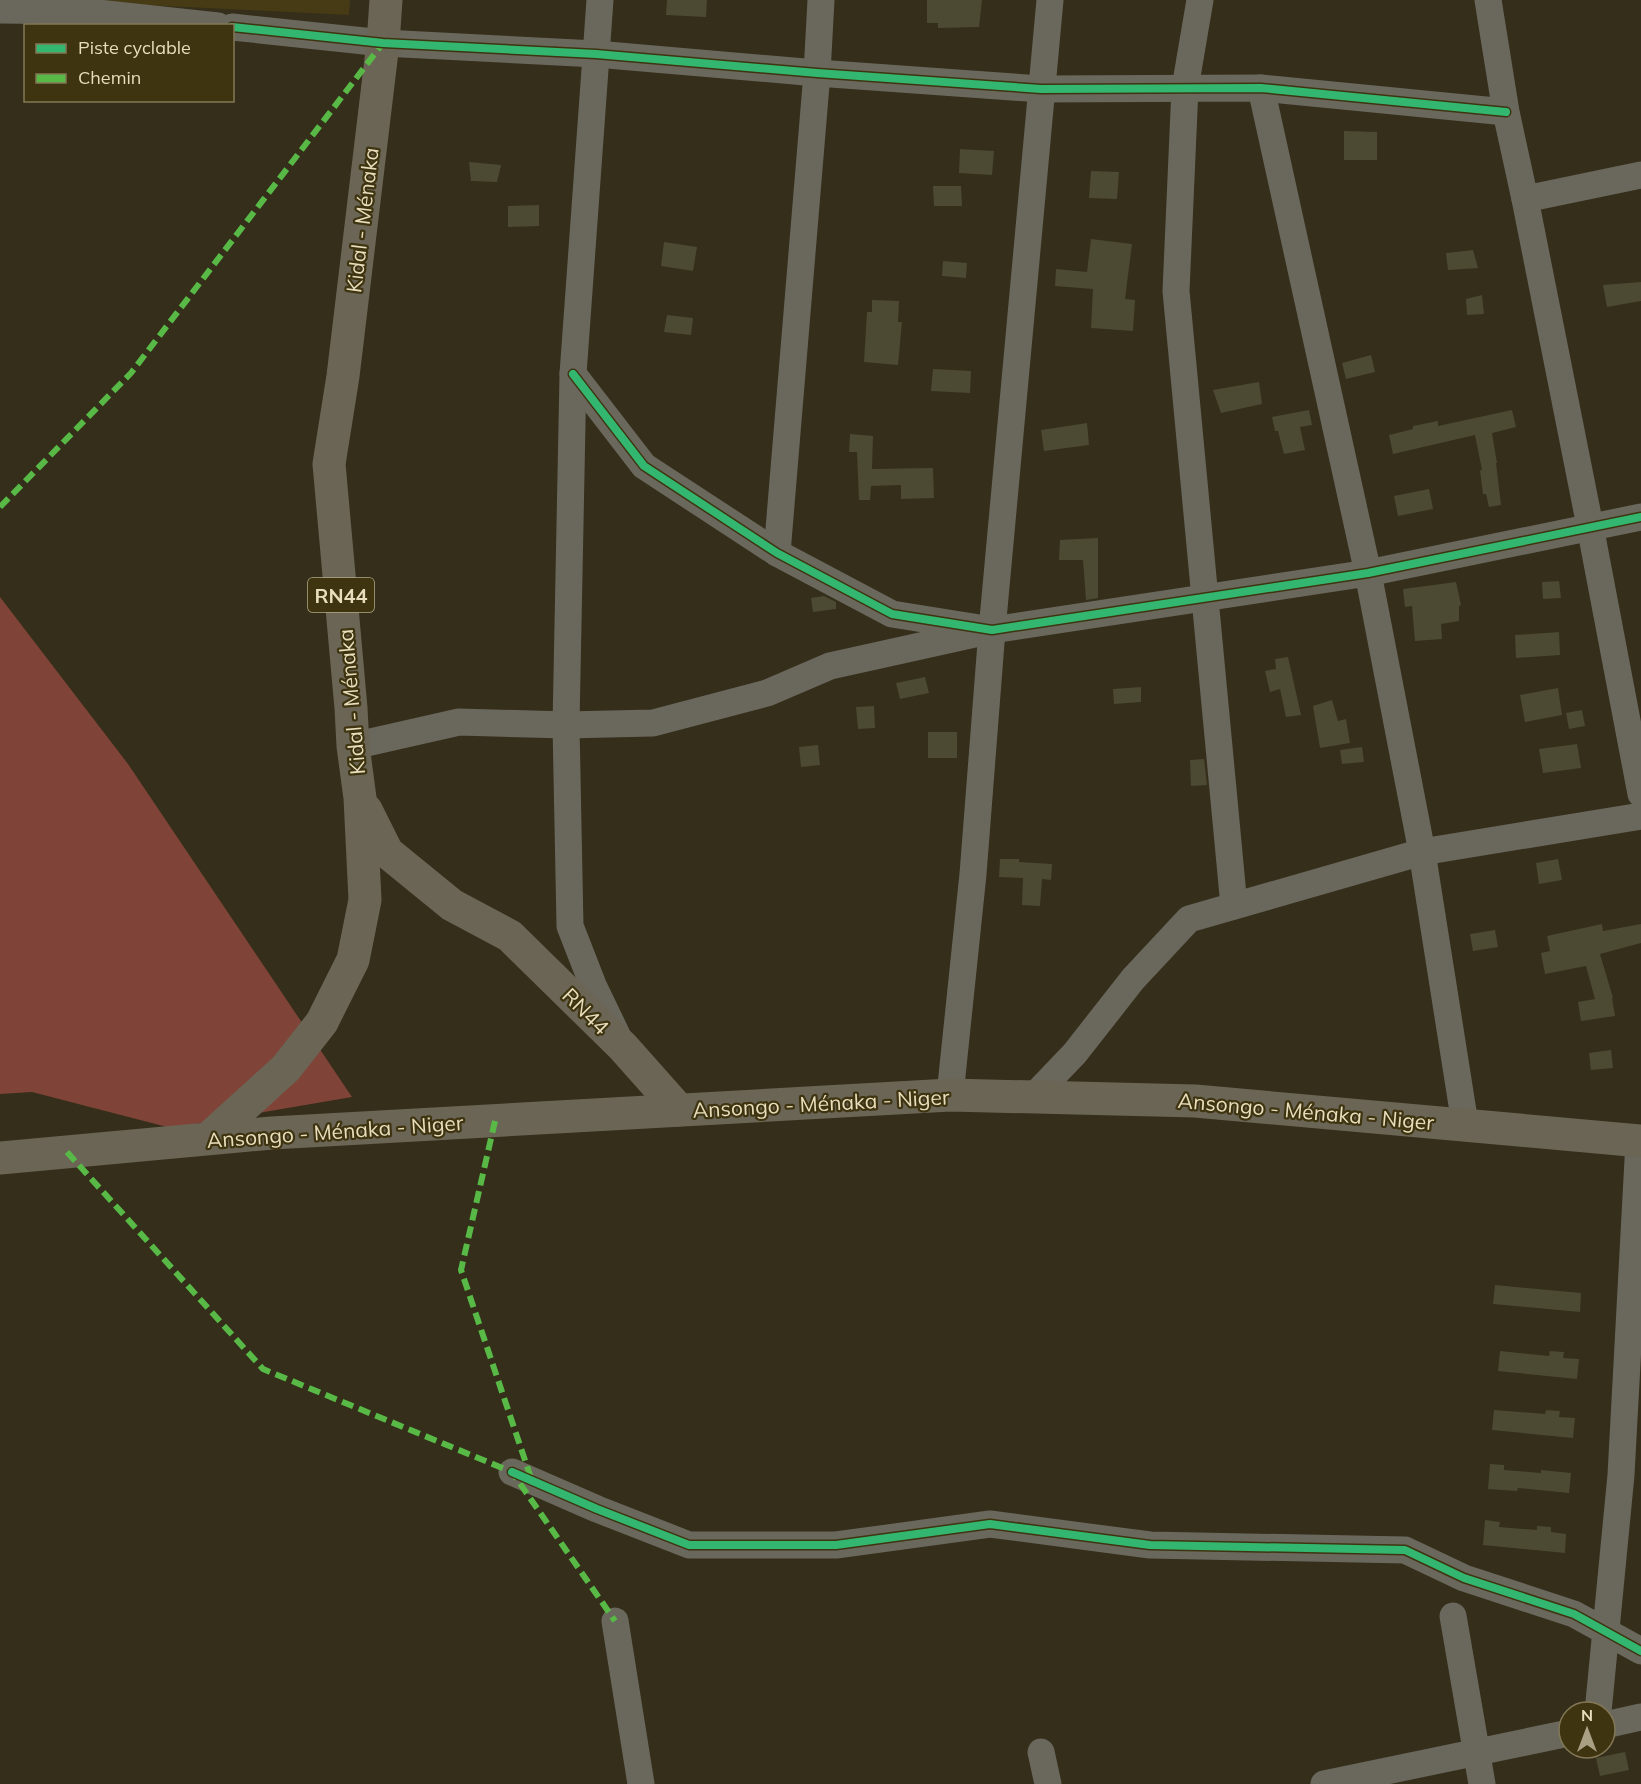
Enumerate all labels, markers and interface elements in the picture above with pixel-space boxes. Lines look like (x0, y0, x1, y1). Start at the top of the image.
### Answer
legend (24, 24, 234, 102)
text: Piste cyclable (78, 36, 191, 59)
text: Chemin (78, 66, 141, 89)
street label: Kidal - Ménaka (340, 146, 384, 294)
road number: RN44 (308, 578, 374, 612)
street label: Kidal - Ménaka (332, 628, 370, 776)
street label: RN44 (557, 982, 615, 1040)
street label: Ansongo - Ménaka - Niger (692, 1083, 950, 1123)
street label: Ansongo - Ménaka - Niger (1177, 1087, 1436, 1135)
street label: Ansongo - Ménaka - Niger (206, 1109, 464, 1153)
north arrow (1557, 1700, 1617, 1760)
text: N (1581, 1705, 1593, 1725)

